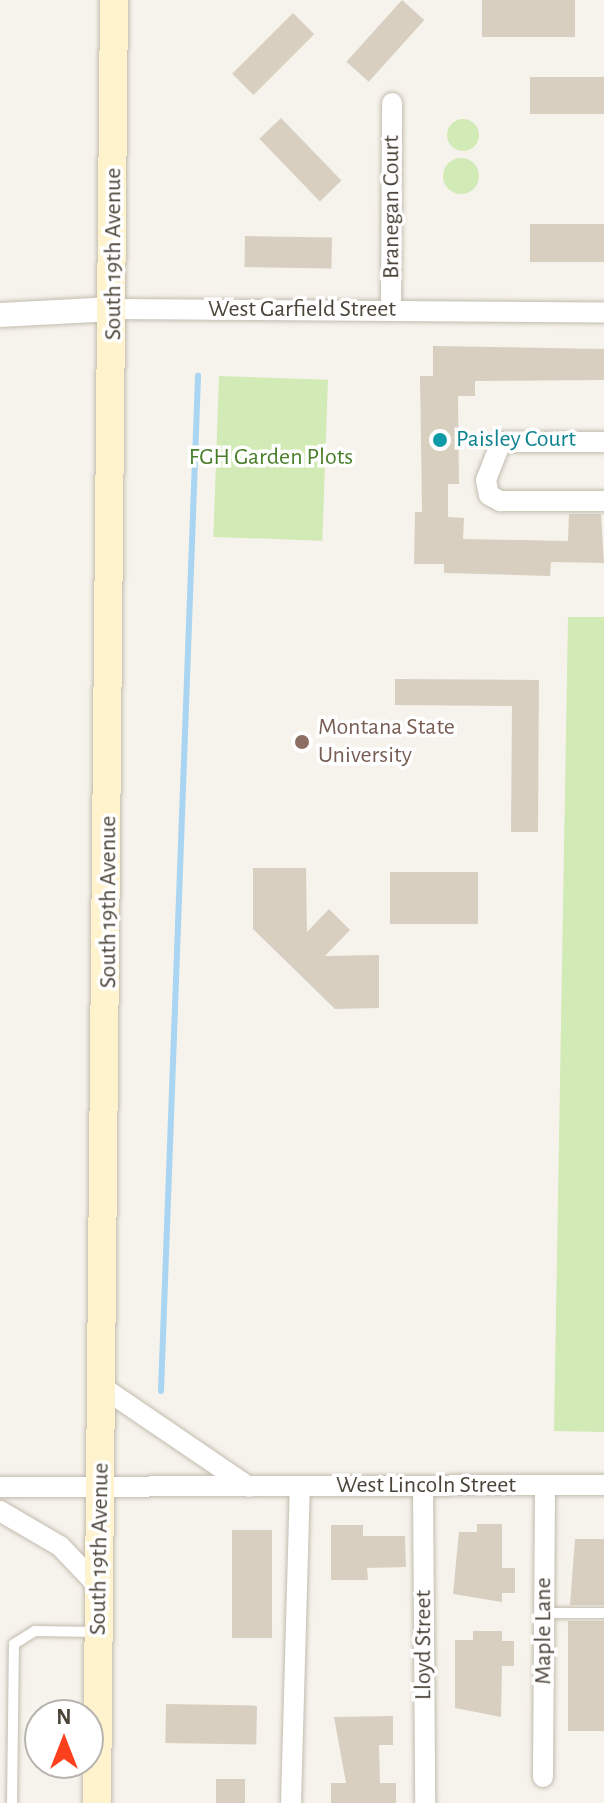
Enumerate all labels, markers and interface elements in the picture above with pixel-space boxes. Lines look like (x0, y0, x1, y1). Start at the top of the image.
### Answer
street label: Branegan Court (378, 135, 406, 279)
street label: South 19th Avenue (100, 168, 128, 340)
street label: West Garfield Street (208, 296, 396, 324)
place label: Paisley Court (456, 426, 576, 454)
marker: Paisley Court (431, 431, 449, 449)
park label: FGH Garden Plots (189, 444, 353, 472)
place label: Montana State University (318, 714, 455, 770)
marker: Montana State University (293, 733, 311, 751)
street label: South 19th Avenue (95, 816, 123, 988)
street label: South 19th Avenue (84, 1462, 116, 1636)
street label: West Lincoln Street (336, 1472, 516, 1500)
street label: Maple Lane (530, 1577, 558, 1685)
street label: Lloyd Street (410, 1590, 438, 1700)
north arrow (24, 1699, 104, 1779)
text: N (56, 1706, 72, 1728)

